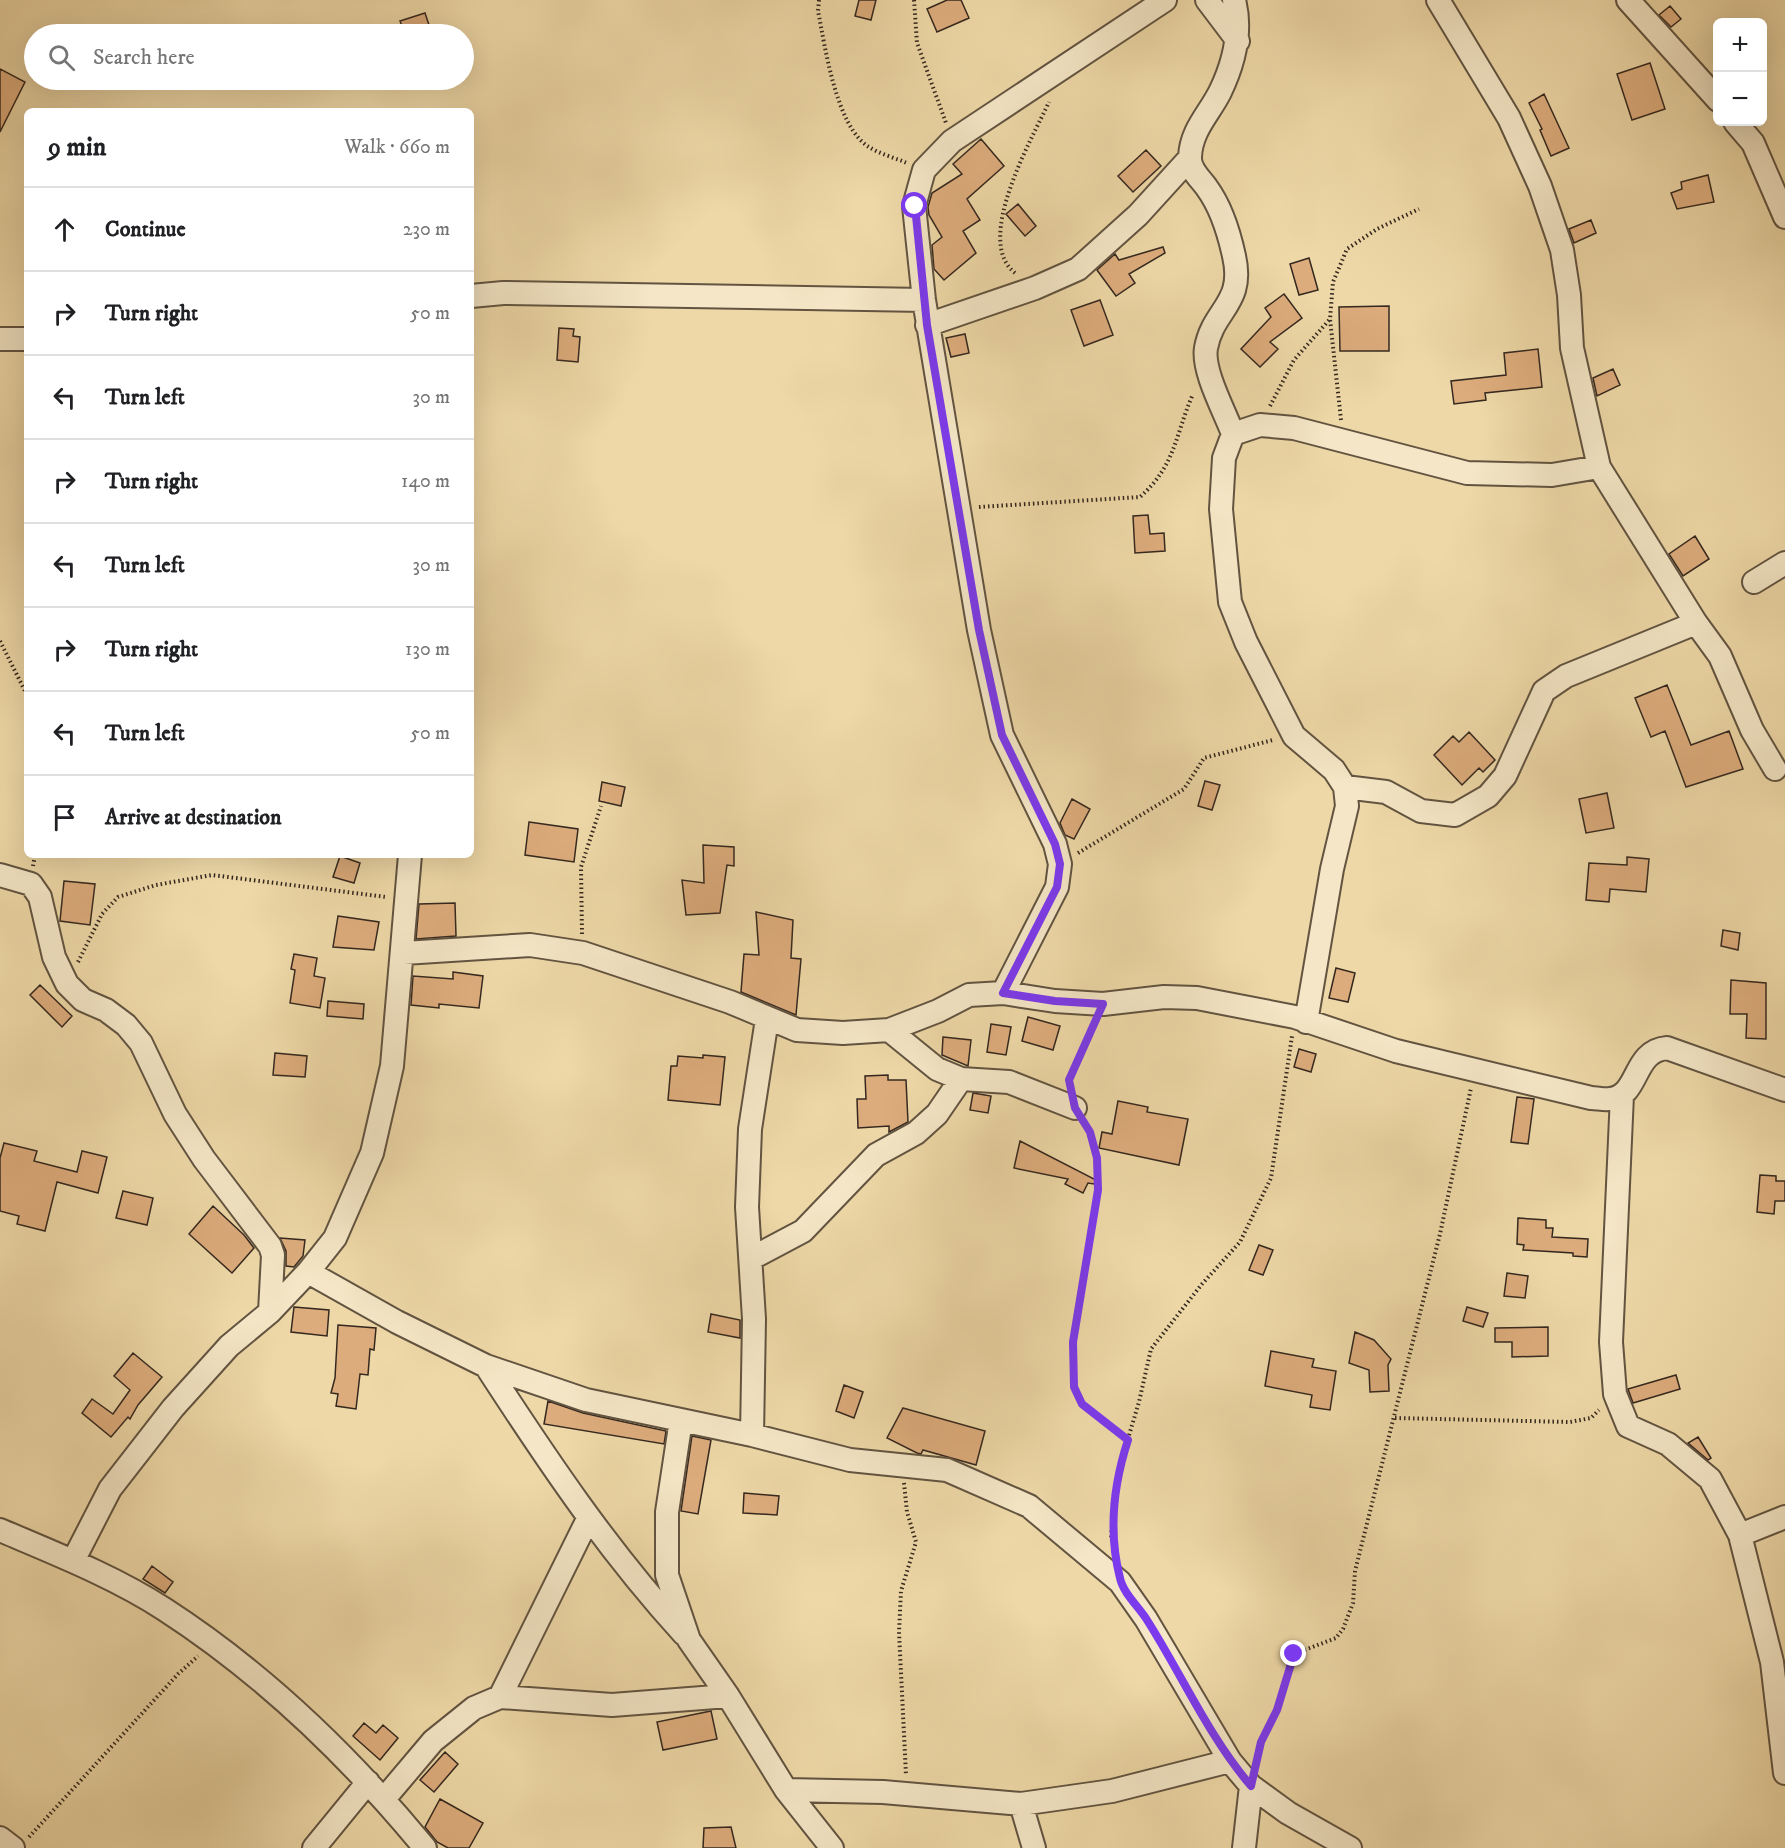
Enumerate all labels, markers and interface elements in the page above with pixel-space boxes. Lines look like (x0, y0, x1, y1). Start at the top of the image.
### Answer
map controls (1713, 18, 1767, 126)
button: + (1713, 18, 1767, 72)
search box (24, 24, 474, 90)
icon: search (45, 41, 78, 74)
text: Search here (93, 44, 195, 71)
button: − (1713, 72, 1767, 126)
text: 9 min (48, 131, 106, 164)
text: Walk · 660 m (344, 135, 450, 160)
route start (901, 192, 927, 218)
icon: ahead (48, 213, 81, 246)
text: Continue (105, 216, 186, 243)
text: 230 m (403, 217, 450, 242)
icon: right (48, 297, 81, 330)
text: Turn right (105, 300, 198, 327)
text: 50 m (410, 301, 450, 326)
icon: left (48, 381, 81, 414)
text: Turn left (105, 384, 185, 411)
text: 30 m (412, 385, 450, 410)
icon: right (48, 465, 81, 498)
text: Turn right (105, 468, 198, 495)
text: 140 m (401, 469, 450, 494)
icon: left (48, 549, 81, 582)
text: Turn left (105, 552, 185, 579)
text: 30 m (412, 553, 450, 578)
icon: right (48, 633, 81, 666)
text: Turn right (105, 636, 198, 663)
text: 130 m (405, 637, 450, 662)
icon: left (48, 717, 81, 750)
text: Turn left (105, 720, 185, 747)
text: 50 m (410, 721, 450, 746)
icon: arrive (48, 801, 81, 834)
text: Arrive at destination (105, 804, 282, 831)
route end (1280, 1640, 1306, 1666)

